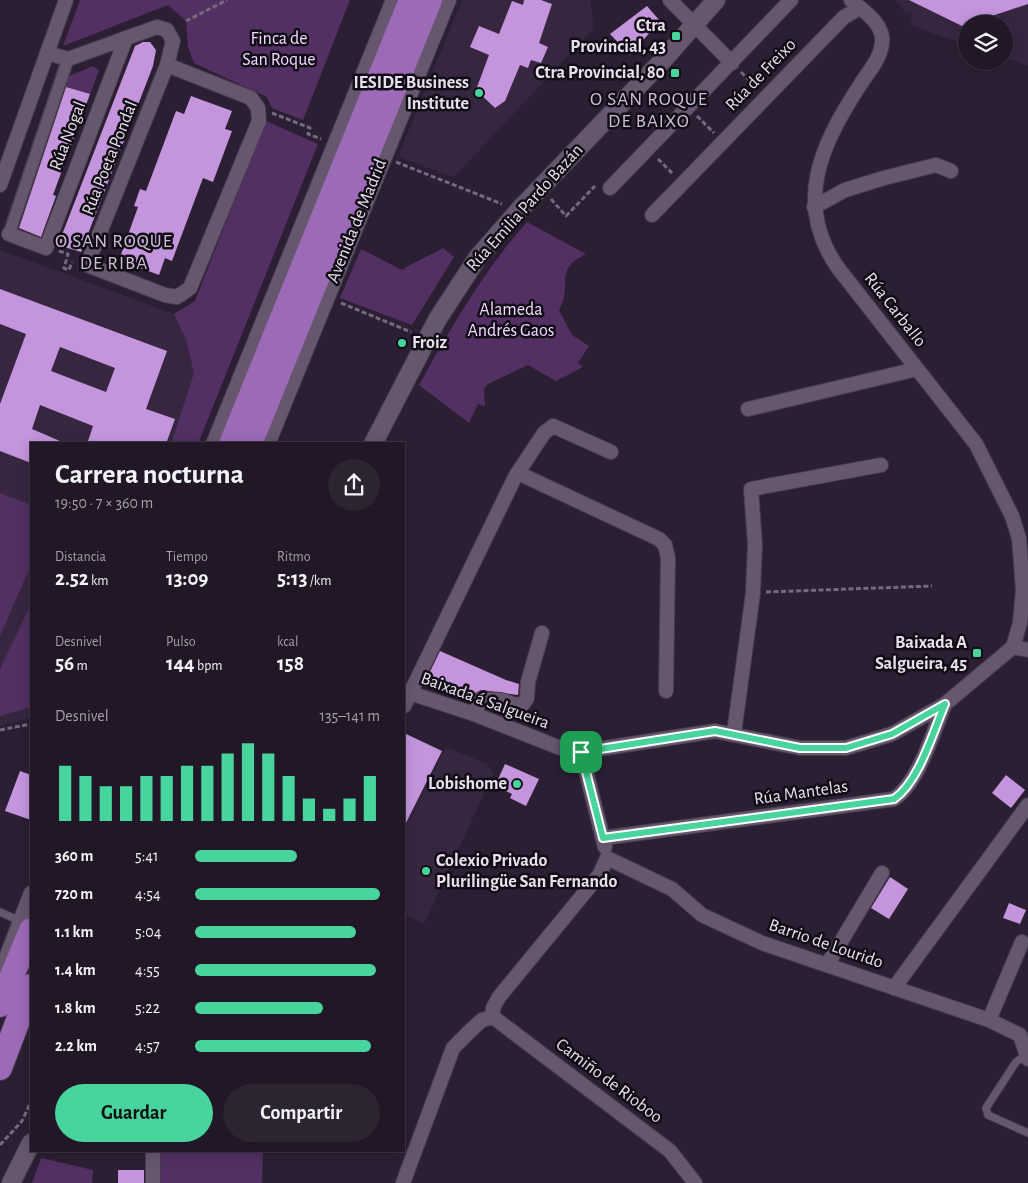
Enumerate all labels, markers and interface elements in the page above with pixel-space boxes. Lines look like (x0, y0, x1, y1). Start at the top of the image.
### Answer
map controls (958, 15, 1013, 70)
button: layers (958, 15, 1013, 70)
place label: Ctra Provincial, 43 (570, 17, 666, 56)
park label: Finca de San Roque (242, 30, 316, 69)
marker: Ctra Provincial, 43 (670, 30, 682, 42)
street label: Rúa de Freixo (722, 35, 800, 115)
place label: Ctra Provincial, 80 (535, 64, 665, 82)
marker: Ctra Provincial, 80 (669, 67, 681, 79)
place label: IESIDE Business Institute (353, 74, 469, 113)
marker: IESIDE Business Institute (473, 87, 485, 99)
district label: O SAN ROQUE DE BAIXO (590, 90, 708, 131)
street label: Rúa Poeta Pondal (79, 98, 141, 218)
street label: Rúa Nogal (47, 99, 89, 173)
street label: Rúa Emilia Pardo Bazán (463, 141, 587, 275)
street label: Avenida de Madrid (324, 157, 390, 285)
district label: O SAN ROQUE DE RIBA (55, 232, 173, 273)
street label: Rúa Carballo (861, 269, 929, 351)
park label: Alameda Andrés Gaos (468, 301, 554, 340)
place label: Froiz (412, 334, 448, 352)
marker: Froiz (396, 337, 408, 349)
button: share (328, 459, 380, 511)
text: Carrera nocturna (55, 461, 244, 489)
text: 19:50 · 7 × 360 m (55, 495, 153, 511)
text: Distancia (55, 550, 106, 564)
text: Tiempo (166, 550, 208, 564)
text: Ritmo (277, 550, 311, 564)
text: 2.52 (55, 568, 89, 589)
text: 13:09 (166, 568, 209, 589)
text: 5:13 (277, 568, 308, 589)
text: km (89, 574, 109, 588)
text: /km (308, 574, 331, 588)
place label: Baixada A Salgueira, 45 (875, 634, 967, 673)
text: Desnivel (55, 635, 102, 649)
text: Pulso (166, 635, 196, 649)
text: kcal (277, 635, 298, 649)
marker: Baixada A Salgueira, 45 (971, 647, 983, 659)
text: 56 (55, 653, 74, 674)
text: 144 (166, 653, 195, 674)
text: 158 (277, 653, 304, 674)
text: m (74, 659, 88, 673)
text: bpm (195, 659, 222, 673)
street label: Baixada á Salgueira (418, 669, 552, 733)
text: Desnivel (55, 708, 109, 724)
text: 135–141 m (319, 708, 380, 724)
pin (560, 731, 602, 773)
icon: arrive (567, 738, 595, 766)
place label: Lobishome (428, 775, 507, 793)
street label: Rúa Mantelas (753, 777, 849, 809)
marker: Lobishome (511, 778, 523, 790)
text: 360 m (55, 848, 93, 864)
text: 5:41 (135, 848, 159, 864)
place label: Colexio Privado Plurilingüe San Fernando (436, 852, 618, 891)
marker: Colexio Privado Plurilingüe San Fernando (420, 865, 432, 877)
text: 720 m (55, 886, 93, 902)
text: 4:54 (135, 886, 161, 902)
street label: Barrio de Lourido (767, 916, 886, 972)
text: 1.1 km (55, 924, 93, 940)
text: 5:04 (135, 924, 162, 940)
text: 1.4 km (55, 962, 96, 978)
text: 4:55 (135, 962, 160, 978)
text: 1.8 km (55, 1000, 96, 1016)
text: 5:22 (135, 1000, 160, 1016)
street label: Camiño de Rioboo (552, 1035, 666, 1127)
text: 2.2 km (55, 1038, 97, 1054)
text: 4:57 (135, 1038, 160, 1054)
button: Guardar (55, 1084, 213, 1142)
button: Compartir (223, 1084, 380, 1142)

